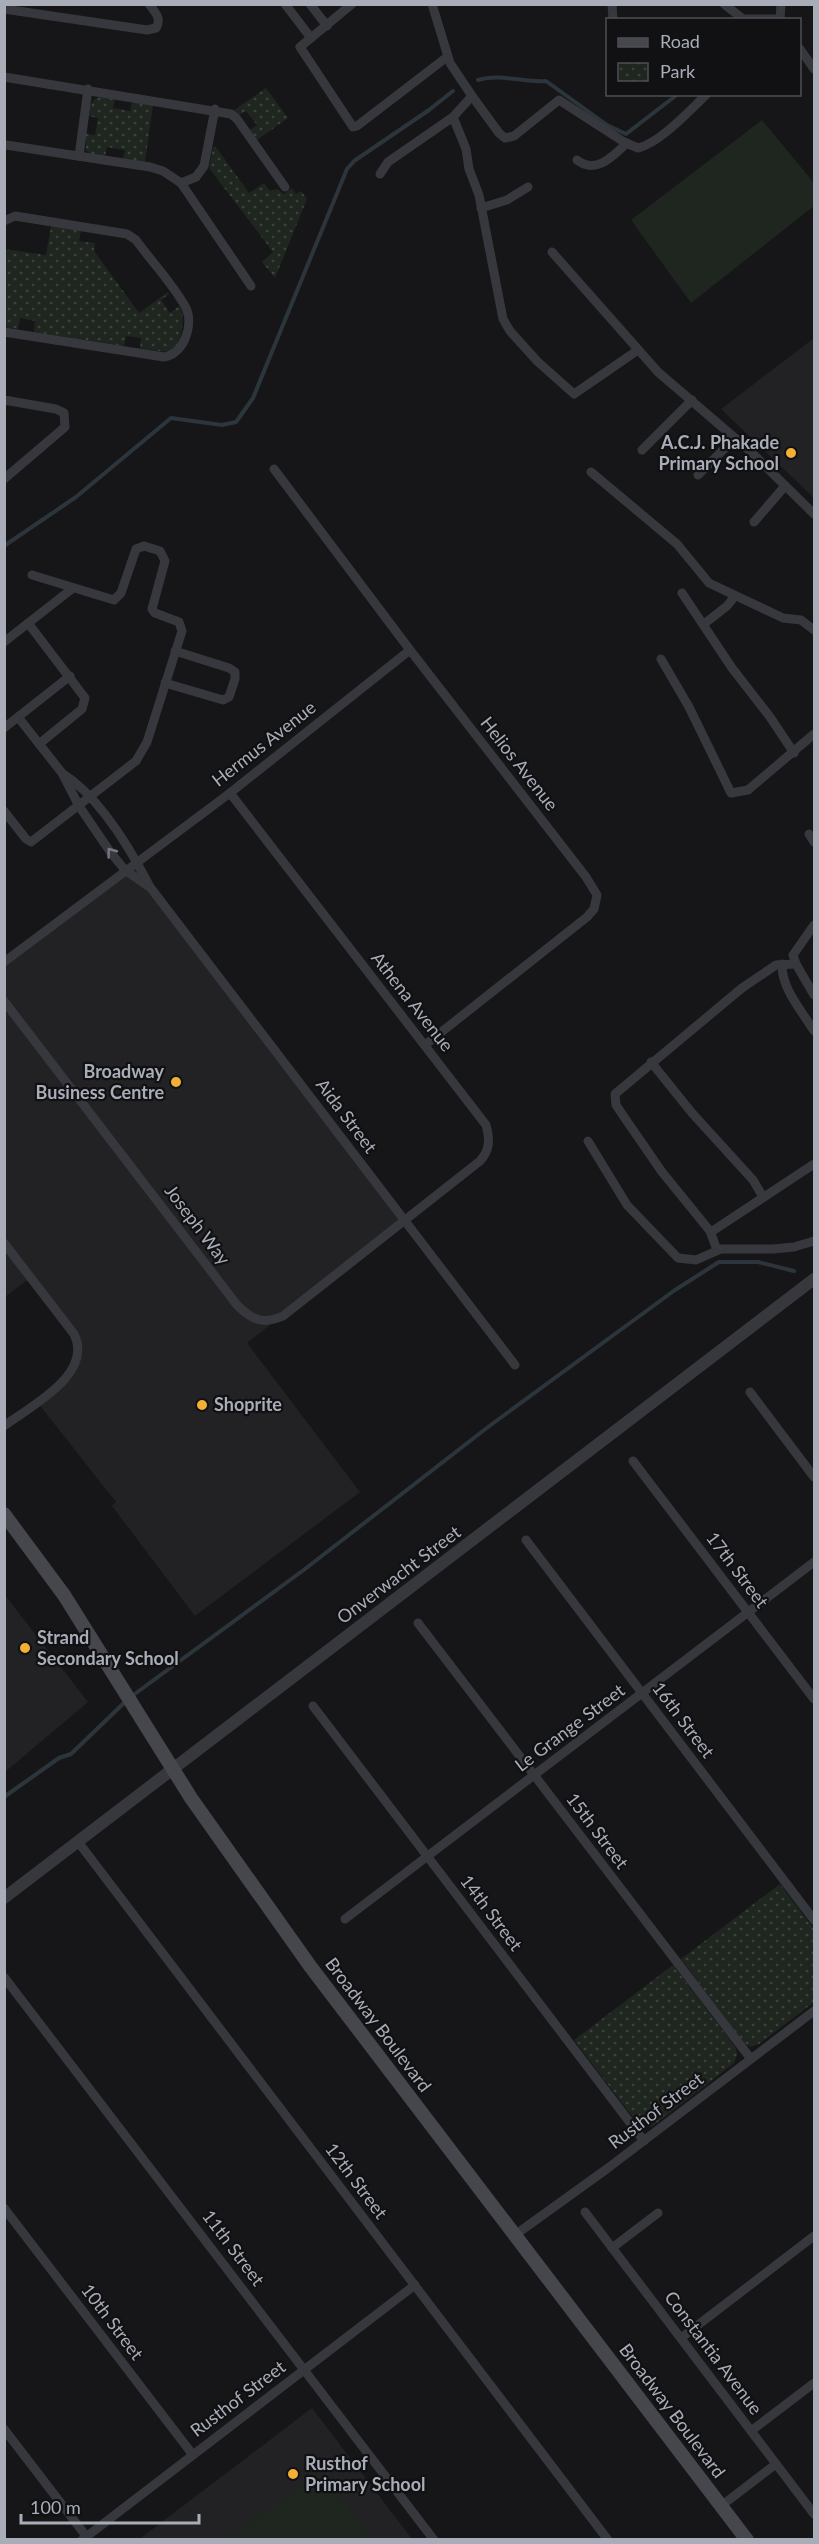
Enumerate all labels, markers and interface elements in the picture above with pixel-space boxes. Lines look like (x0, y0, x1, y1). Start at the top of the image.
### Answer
legend (606, 18, 801, 96)
text: Road (660, 30, 700, 52)
text: Park (660, 60, 696, 82)
place label: A.C.J. Phakade Primary School (659, 431, 779, 474)
marker: A.C.J. Phakade Primary School (784, 446, 798, 460)
street label: Hermus Avenue (207, 696, 320, 791)
street label: Helios Avenue (476, 712, 563, 815)
one-way arrow (107, 848, 118, 859)
street label: Athena Avenue (367, 947, 458, 1056)
place label: Broadway Business Centre (36, 1060, 164, 1103)
street label: Aida Street (312, 1074, 382, 1157)
marker: Broadway Business Centre (169, 1075, 183, 1089)
street label: Joseph Way (160, 1180, 236, 1269)
place label: Shoprite (214, 1393, 282, 1415)
marker: Shoprite (195, 1398, 209, 1412)
street label: Onverwacht Street (332, 1520, 465, 1628)
street label: 17th Street (702, 1527, 774, 1612)
place label: Strand Secondary School (37, 1626, 179, 1669)
marker: Strand Secondary School (18, 1641, 32, 1655)
street label: 16th Street (648, 1677, 720, 1762)
street label: Le Grange Street (510, 1678, 629, 1776)
street label: 15th Street (562, 1788, 634, 1873)
street label: 14th Street (456, 1870, 528, 1955)
street label: Broadway Boulevard (321, 1953, 437, 2096)
street label: Rusthof Street (604, 2067, 708, 2153)
street label: 12th Street (321, 2138, 393, 2223)
street label: 11th Street (198, 2205, 270, 2290)
street label: 10th Street (77, 2279, 149, 2364)
street label: Constantia Avenue (660, 2286, 767, 2418)
street label: Broadway Boulevard (615, 2339, 731, 2482)
street label: Rusthof Street (186, 2355, 290, 2441)
place label: Rusthof Primary School (305, 2452, 425, 2495)
marker: Rusthof Primary School (286, 2467, 300, 2481)
scale bar (21, 2487, 200, 2525)
text: 100 m (30, 2496, 81, 2518)

